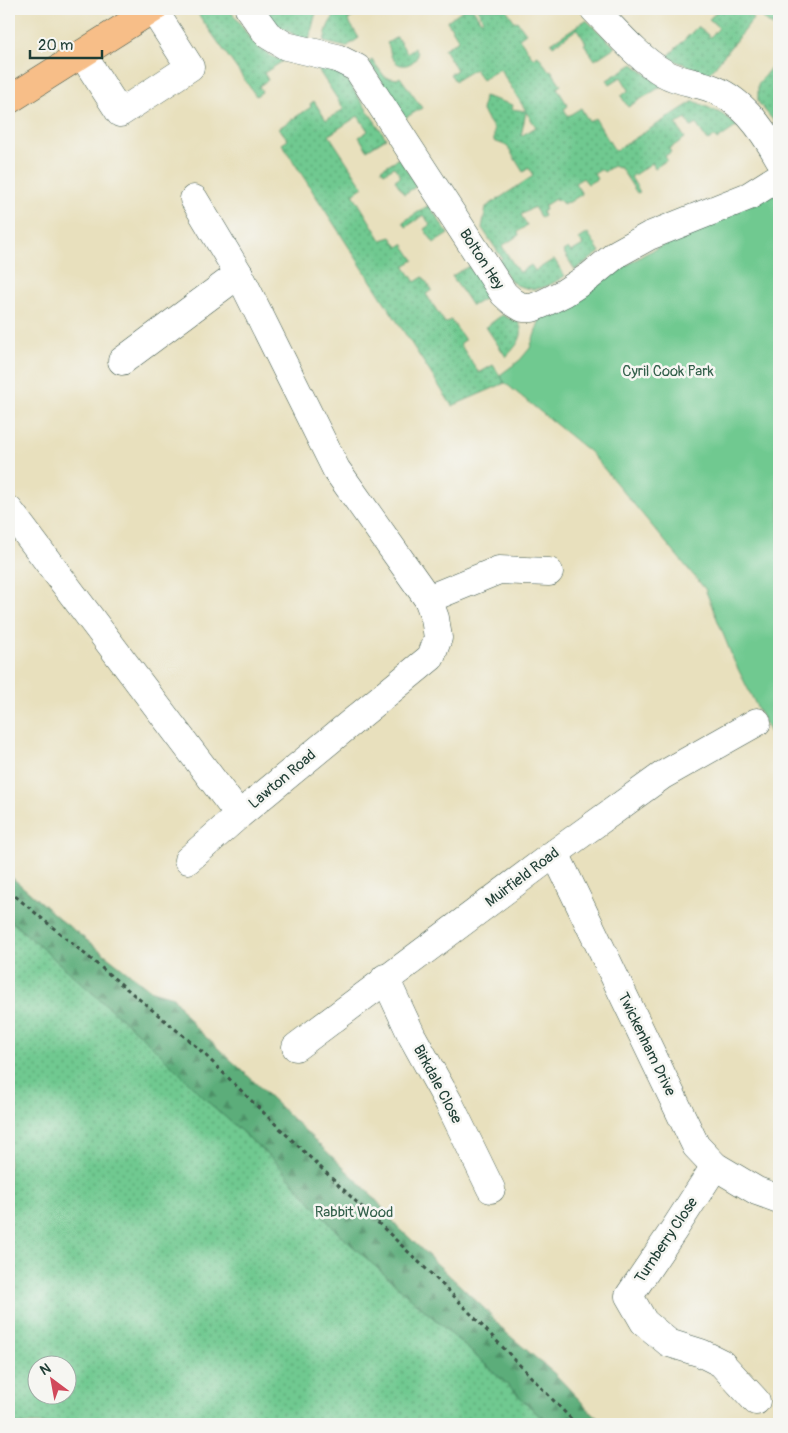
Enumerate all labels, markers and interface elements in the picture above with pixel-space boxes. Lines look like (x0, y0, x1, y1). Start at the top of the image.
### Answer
scale bar (30, 28, 102, 60)
text: 20 m (38, 36, 73, 55)
street label: Bolton Hey (455, 225, 509, 294)
park label: Cyril Cook Park (622, 362, 715, 381)
street label: Lawton Road (245, 746, 320, 813)
street label: Muirfield Road (482, 843, 563, 911)
street label: Twickenham Drive (613, 989, 680, 1100)
street label: Birkdale Close (409, 1042, 466, 1127)
street label: Turnberry Close (631, 1193, 702, 1287)
park label: Rabbit Wood (315, 1203, 393, 1222)
north arrow (28, 1356, 78, 1406)
text: N (37, 1360, 54, 1379)

